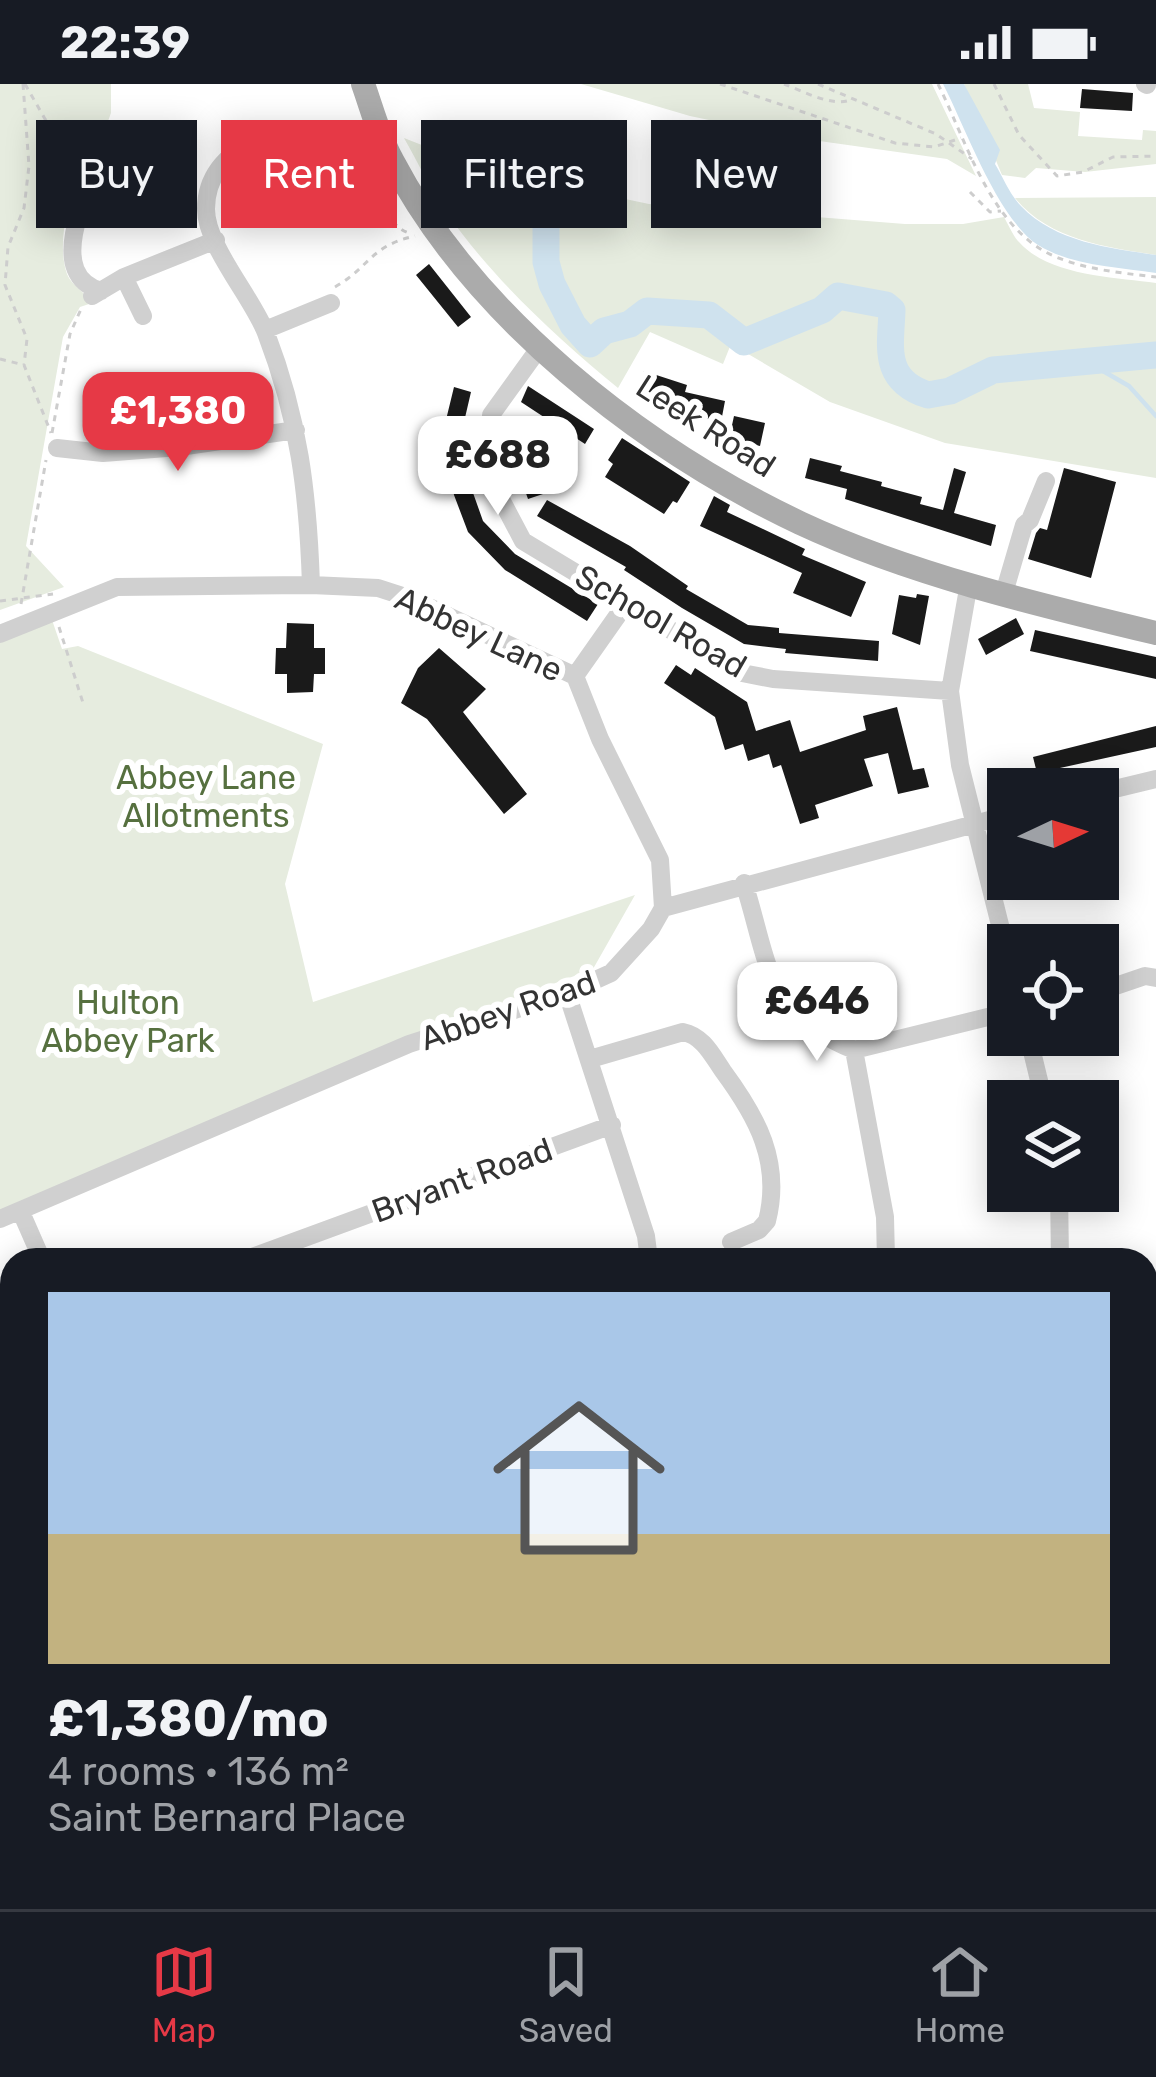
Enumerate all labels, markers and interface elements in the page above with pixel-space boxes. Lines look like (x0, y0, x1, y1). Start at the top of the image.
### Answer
text: 22:39 (60, 16, 190, 69)
chip: Buy (36, 120, 197, 228)
chip: Rent (221, 120, 397, 228)
chip: Filters (421, 120, 627, 228)
chip: New (651, 120, 821, 228)
street label: Leek Road (629, 367, 783, 485)
pin: £1,380 (80, 372, 276, 474)
text: £1,380 (110, 388, 246, 434)
pin: £688 (427, 416, 569, 518)
text: £688 (445, 432, 551, 478)
street label: School Road (569, 556, 753, 686)
street label: Abbey Lane (389, 578, 569, 690)
park label: Abbey Lane Allotments (116, 758, 296, 835)
north arrow (987, 768, 1119, 900)
map controls (987, 768, 1119, 1212)
button: locate (987, 924, 1119, 1056)
street label: Abbey Road (415, 962, 601, 1058)
pin: £646 (746, 962, 888, 1064)
text: £646 (764, 978, 870, 1024)
park label: Hulton Abbey Park (41, 983, 215, 1060)
button: layers (987, 1080, 1119, 1212)
street label: Bryant Road (366, 1129, 558, 1231)
icon: home (471, 1370, 687, 1586)
text: £1,380/mo (48, 1688, 329, 1749)
text: 4 rooms · 136 m² (48, 1749, 349, 1795)
text: Saint Bernard Place (48, 1795, 406, 1841)
tab: Map (151, 1939, 217, 2050)
tab: Saved (519, 1939, 613, 2050)
tab: Home (915, 1939, 1005, 2050)

